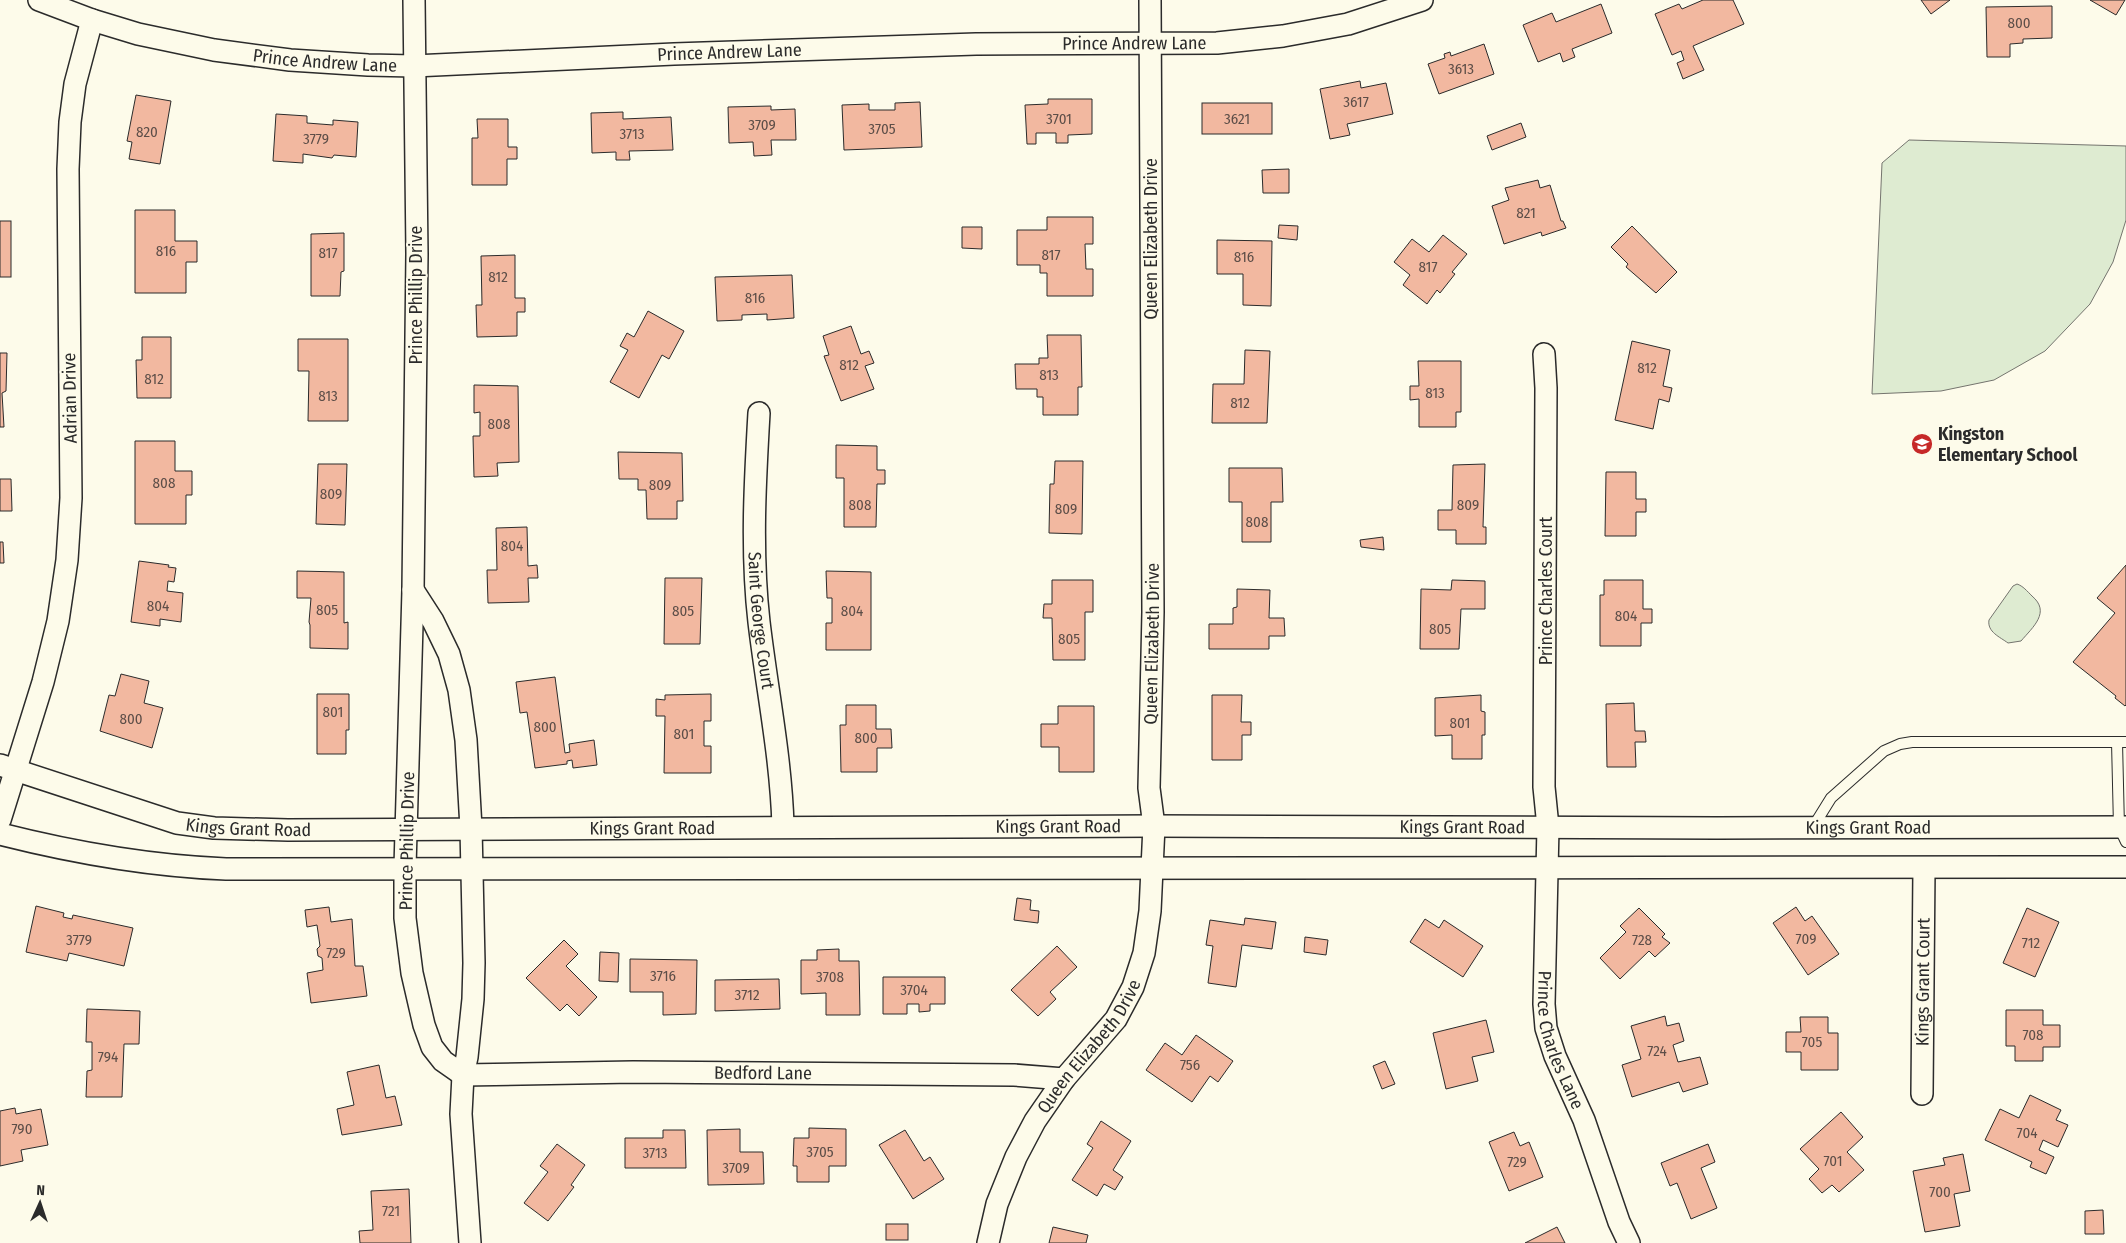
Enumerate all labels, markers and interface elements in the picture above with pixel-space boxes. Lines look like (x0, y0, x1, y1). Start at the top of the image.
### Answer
house number: 800 (2007, 14, 2031, 32)
street label: Prince Andrew Lane (1062, 32, 1207, 55)
street label: Prince Andrew Lane (657, 39, 802, 66)
street label: Prince Andrew Lane (252, 44, 397, 77)
house number: 3613 (1448, 60, 1474, 78)
house number: 3617 (1343, 93, 1369, 111)
house number: 3701 (1046, 110, 1072, 128)
house number: 3621 (1224, 110, 1250, 128)
house number: 3709 (748, 116, 776, 134)
house number: 3705 (868, 120, 896, 138)
house number: 820 (136, 123, 158, 141)
house number: 3713 (619, 125, 645, 143)
house number: 3779 (303, 130, 329, 148)
street label: Queen Elizabeth Drive (1140, 158, 1162, 320)
house number: 821 (1516, 204, 1536, 222)
street label: Prince Phillip Drive (405, 225, 427, 364)
house number: 816 (156, 242, 176, 260)
house number: 817 (318, 244, 338, 262)
house number: 817 (1041, 246, 1061, 264)
house number: 816 (1234, 248, 1254, 266)
house number: 817 (1418, 258, 1438, 276)
house number: 812 (488, 268, 508, 286)
house number: 816 (745, 289, 765, 307)
street label: Adrian Drive (58, 352, 82, 443)
house number: 812 (839, 356, 859, 374)
house number: 812 (1637, 359, 1657, 377)
house number: 813 (1039, 366, 1059, 384)
house number: 812 (144, 370, 164, 388)
house number: 813 (1425, 384, 1445, 402)
house number: 813 (318, 387, 338, 405)
house number: 812 (1230, 394, 1250, 412)
house number: 808 (488, 415, 510, 433)
place label: Kingston Elementary School (1938, 423, 2077, 466)
school or university icon: Kingston Elementary School (1910, 432, 1934, 456)
house number: 808 (153, 474, 175, 492)
house number: 809 (649, 476, 671, 494)
house number: 809 (320, 485, 342, 503)
house number: 808 (849, 496, 871, 514)
house number: 809 (1457, 496, 1479, 514)
house number: 809 (1055, 500, 1077, 518)
house number: 808 (1246, 513, 1268, 531)
street label: Prince Charles Court (1535, 517, 1557, 665)
house number: 804 (501, 537, 523, 555)
street label: Saint George Court (744, 552, 779, 691)
street label: Queen Elizabeth Drive (1139, 563, 1164, 725)
house number: 804 (147, 597, 169, 615)
house number: 805 (316, 601, 338, 619)
house number: 805 (672, 602, 694, 620)
house number: 804 (841, 602, 863, 620)
house number: 804 (1615, 607, 1637, 625)
house number: 805 (1429, 620, 1451, 638)
house number: 805 (1058, 630, 1080, 648)
house number: 801 (323, 703, 343, 721)
house number: 800 (119, 710, 143, 728)
house number: 801 (1450, 714, 1470, 732)
house number: 800 (533, 718, 557, 736)
house number: 801 (674, 725, 694, 743)
house number: 800 (854, 729, 878, 747)
street label: Prince Phillip Drive (395, 771, 419, 911)
street label: Kings Grant Road (184, 813, 311, 841)
street label: Kings Grant Road (995, 815, 1121, 838)
street label: Kings Grant Road (1399, 816, 1525, 838)
street label: Kings Grant Road (1805, 816, 1931, 839)
street label: Kings Grant Road (589, 817, 715, 840)
street label: Kings Grant Court (1911, 918, 1935, 1046)
house number: 709 (1796, 930, 1816, 948)
house number: 3779 (66, 931, 92, 949)
house number: 728 (1632, 931, 1652, 949)
house number: 712 (2022, 934, 2041, 952)
house number: 729 (326, 944, 346, 962)
house number: 3716 (650, 967, 676, 985)
house number: 3708 (816, 968, 844, 986)
street label: Prince Charles Lane (1533, 970, 1589, 1113)
street label: Queen Elizabeth Drive (1033, 977, 1146, 1118)
house number: 3704 (900, 981, 928, 999)
house number: 3712 (734, 986, 760, 1004)
house number: 708 (2022, 1026, 2044, 1044)
house number: 705 (1802, 1033, 1822, 1051)
house number: 724 (1647, 1042, 1667, 1060)
house number: 794 (98, 1048, 118, 1066)
house number: 756 (1180, 1056, 1200, 1074)
street label: Bedford Lane (714, 1062, 812, 1084)
house number: 790 (12, 1120, 32, 1138)
house number: 704 (2017, 1124, 2038, 1142)
house number: 3705 (806, 1143, 834, 1161)
house number: 3713 (642, 1144, 668, 1162)
house number: 701 (1823, 1152, 1843, 1170)
house number: 729 (1507, 1153, 1527, 1171)
house number: 3709 (722, 1159, 750, 1177)
north arrow (15, 1178, 65, 1228)
text: N (36, 1182, 45, 1199)
house number: 700 (1929, 1183, 1951, 1201)
house number: 721 (382, 1202, 400, 1220)

